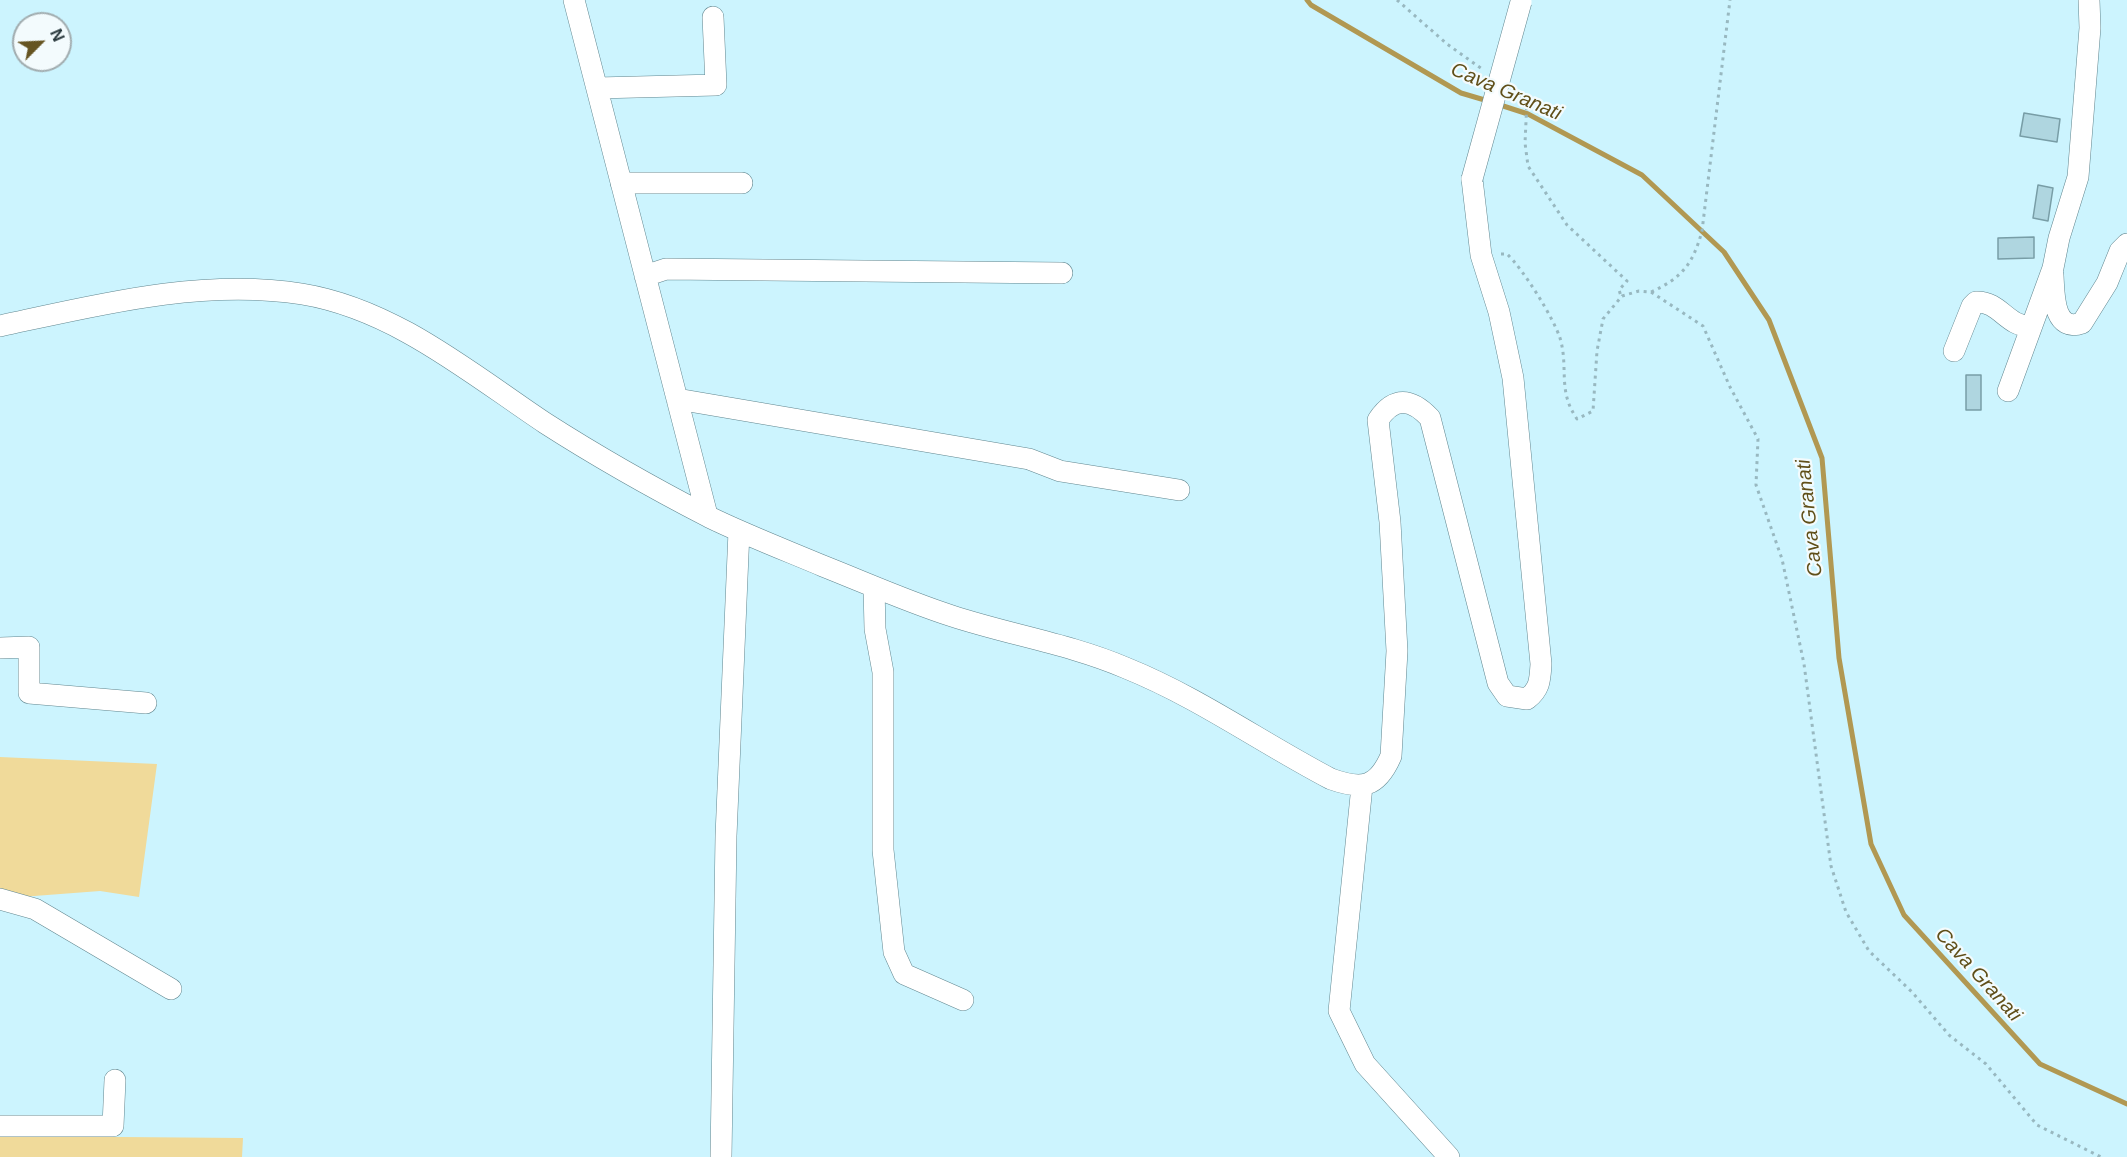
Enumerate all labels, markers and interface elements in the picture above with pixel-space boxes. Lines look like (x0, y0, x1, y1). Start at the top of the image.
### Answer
north arrow (12, 12, 72, 72)
text: N (47, 27, 67, 44)
water label: Cava Granati (1447, 58, 1565, 126)
water label: Cava Granati (1792, 458, 1828, 578)
water label: Cava Granati (1930, 923, 2026, 1027)

